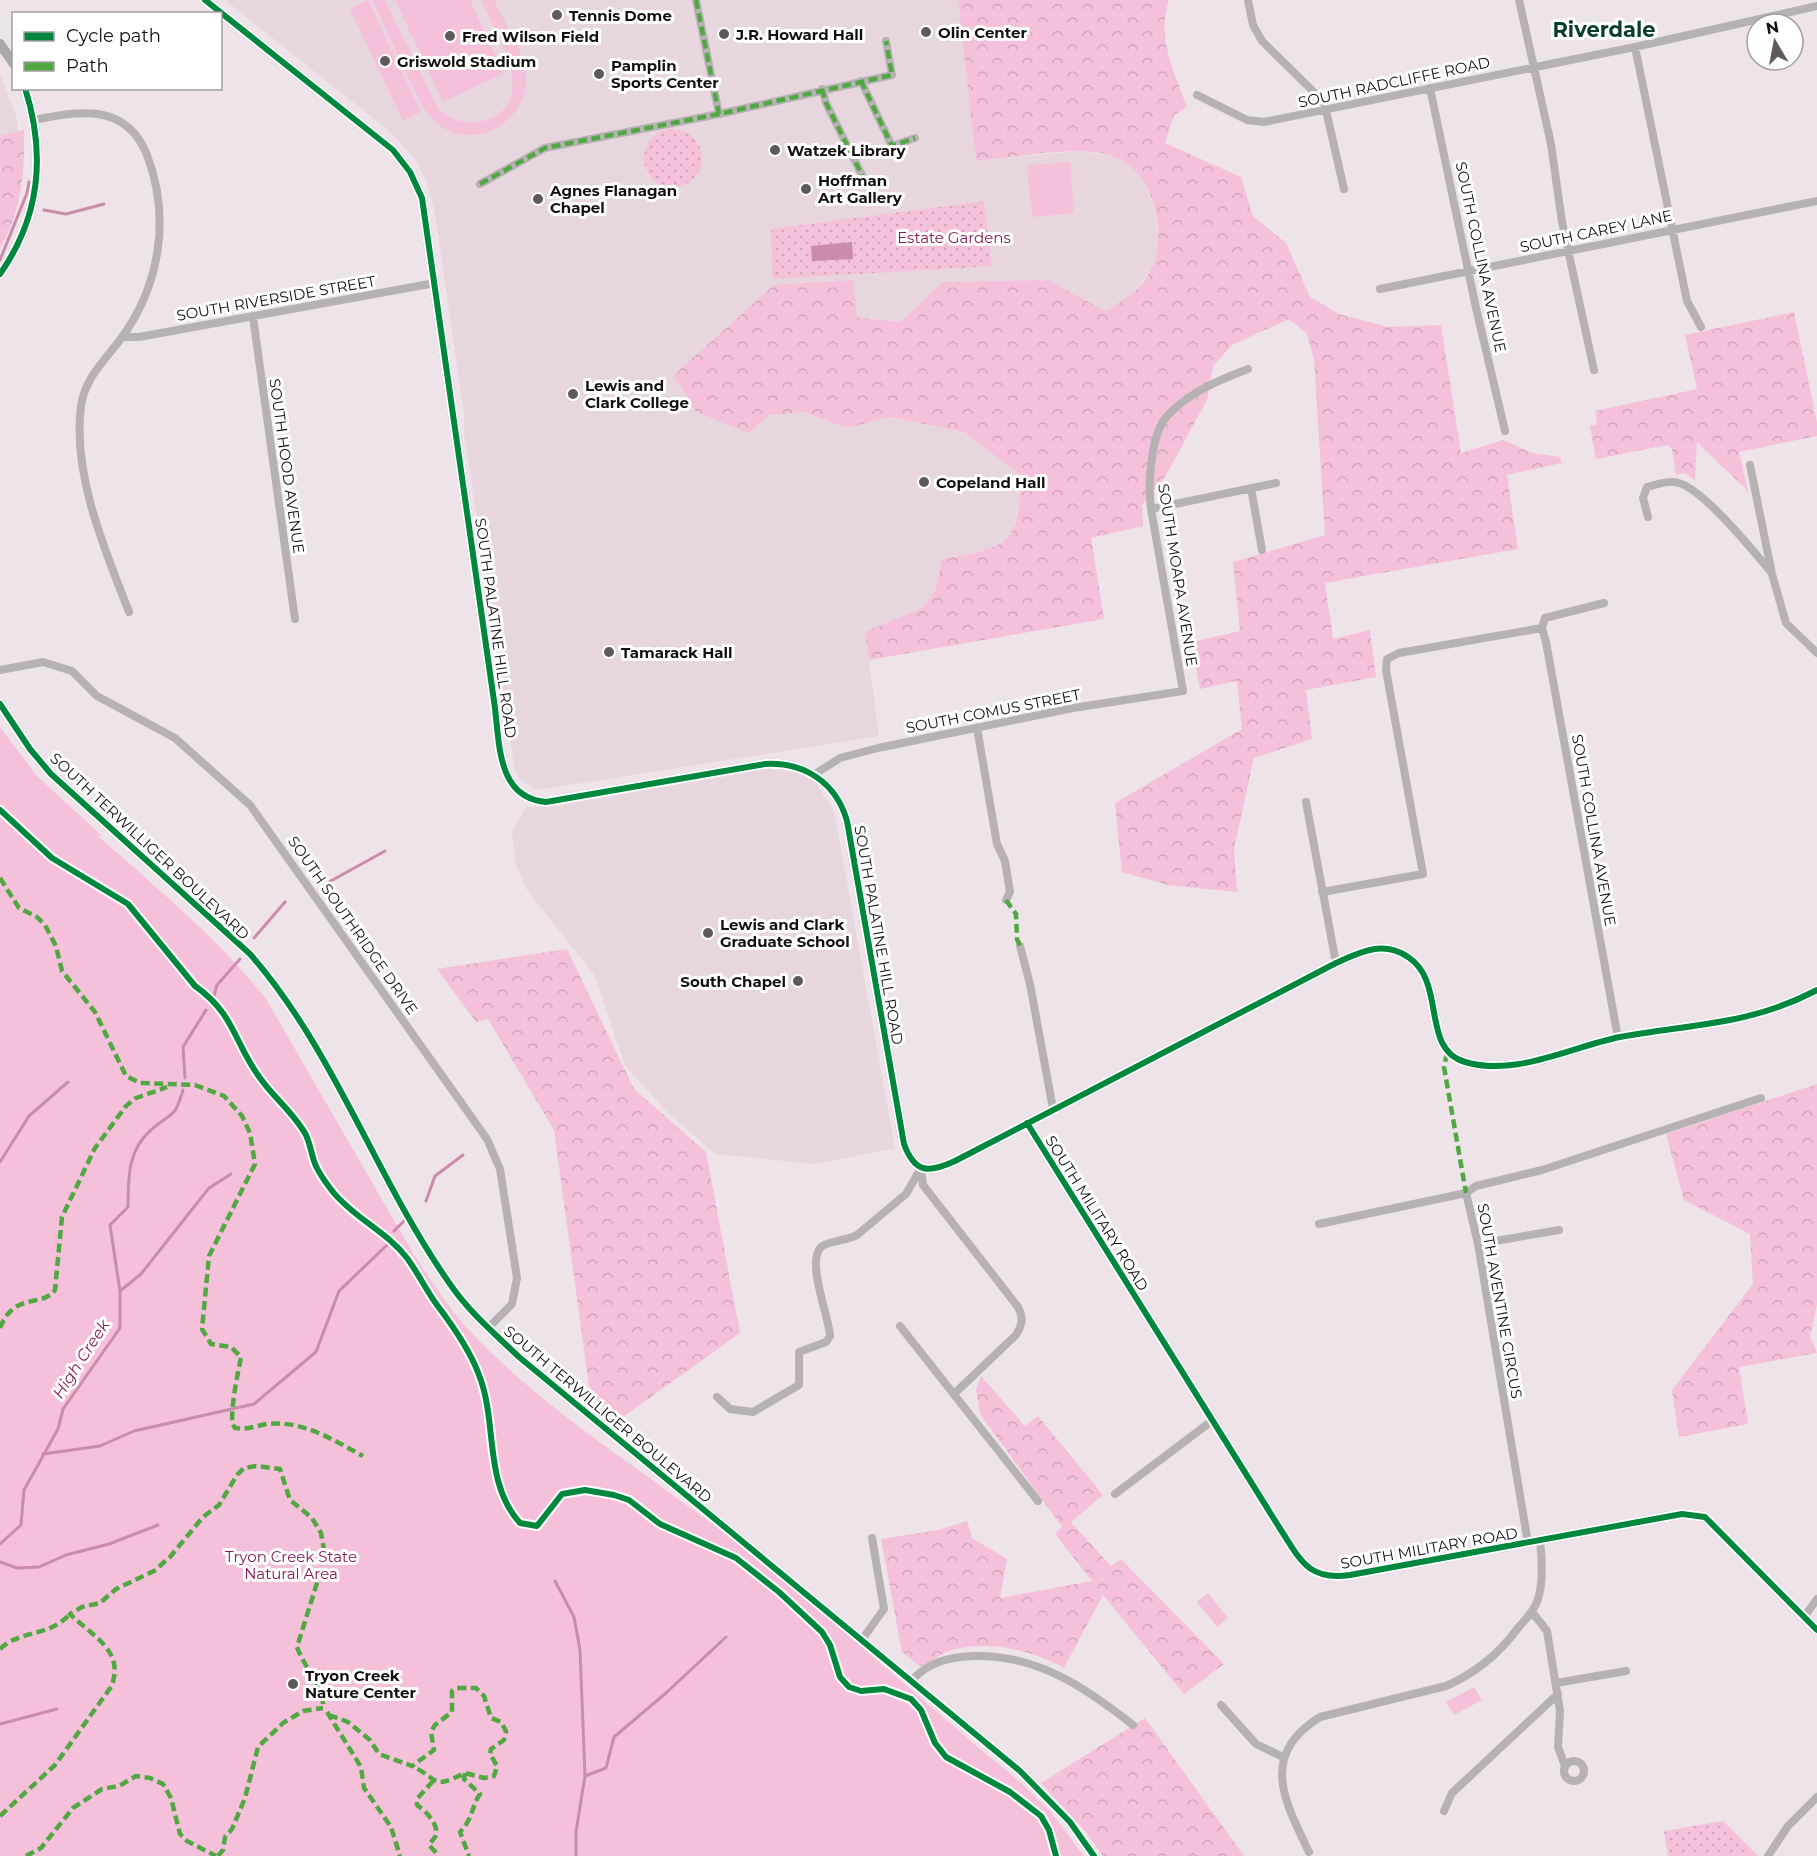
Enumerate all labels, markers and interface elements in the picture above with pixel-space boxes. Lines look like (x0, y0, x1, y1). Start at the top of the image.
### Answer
place label: Tennis Dome (569, 6, 672, 25)
marker: Tennis Dome (550, 8, 564, 22)
legend (12, 12, 222, 90)
north arrow (1745, 12, 1805, 72)
district label: Riverdale (1552, 17, 1656, 42)
text: N (1764, 17, 1781, 38)
place label: Olin Center (938, 23, 1027, 42)
text: Cycle path (66, 25, 161, 47)
place label: J.R. Howard Hall (735, 25, 863, 44)
marker: Olin Center (919, 25, 933, 39)
place label: Fred Wilson Field (462, 27, 599, 46)
marker: J.R. Howard Hall (717, 27, 731, 41)
marker: Fred Wilson Field (443, 29, 457, 43)
place label: Griswold Stadium (397, 52, 536, 71)
street label: SOUTH RADCLIFFE ROAD (1296, 52, 1492, 112)
marker: Griswold Stadium (378, 54, 392, 68)
text: Path (66, 55, 109, 77)
place label: Pamplin Sports Center (611, 56, 719, 92)
marker: Pamplin Sports Center (592, 67, 606, 81)
place label: Watzek Library (787, 141, 907, 160)
marker: Watzek Library (768, 143, 782, 157)
street label: SOUTH COLLINA AVENUE (1451, 160, 1511, 354)
place label: Hoffman Art Gallery (817, 171, 903, 207)
place label: Agnes Flanagan Chapel (549, 181, 677, 217)
marker: Hoffman Art Gallery (799, 182, 813, 196)
marker: Agnes Flanagan Chapel (531, 192, 545, 206)
street label: SOUTH CAREY LANE (1518, 206, 1674, 256)
park label: Estate Gardens (897, 228, 1011, 247)
street label: SOUTH RIVERSIDE STREET (175, 271, 377, 325)
place label: Lewis and Clark College (585, 376, 689, 412)
street label: SOUTH HOOD AVENUE (265, 377, 309, 555)
marker: Lewis and Clark College (566, 387, 580, 401)
place label: Copeland Hall (936, 473, 1045, 492)
marker: Copeland Hall (917, 475, 931, 489)
street label: SOUTH MOAPA AVENUE (1154, 482, 1202, 668)
street label: SOUTH PALATINE HILL ROAD (471, 517, 521, 739)
place label: Tamarack Hall (621, 643, 733, 662)
marker: Tamarack Hall (602, 645, 616, 659)
street label: SOUTH COMUS STREET (904, 685, 1082, 737)
street label: SOUTH COLLINA AVENUE (1568, 733, 1620, 927)
street label: SOUTH TERWILLIGER BOULEVARD (46, 748, 254, 944)
street label: SOUTH PALATINE HILL ROAD (850, 824, 908, 1046)
street label: SOUTH SOUTHRIDGE DRIVE (284, 832, 422, 1018)
place label: Lewis and Clark Graduate School (720, 915, 850, 951)
marker: Lewis and Clark Graduate School (701, 926, 715, 940)
place label: South Chapel (680, 972, 786, 991)
marker: South Chapel (791, 974, 805, 988)
street label: SOUTH MILITARY ROAD (1041, 1132, 1153, 1294)
street label: SOUTH AVENTINE CIRCUS (1473, 1202, 1527, 1400)
water label: High Creek (49, 1315, 114, 1402)
street label: SOUTH TERWILLIGER BOULEVARD (500, 1321, 716, 1507)
street label: SOUTH MILITARY ROAD (1339, 1523, 1519, 1573)
park label: Tryon Creek State Natural Area (225, 1547, 357, 1583)
place label: Tryon Creek Nature Center (305, 1666, 416, 1702)
marker: Tryon Creek Nature Center (286, 1677, 300, 1691)

